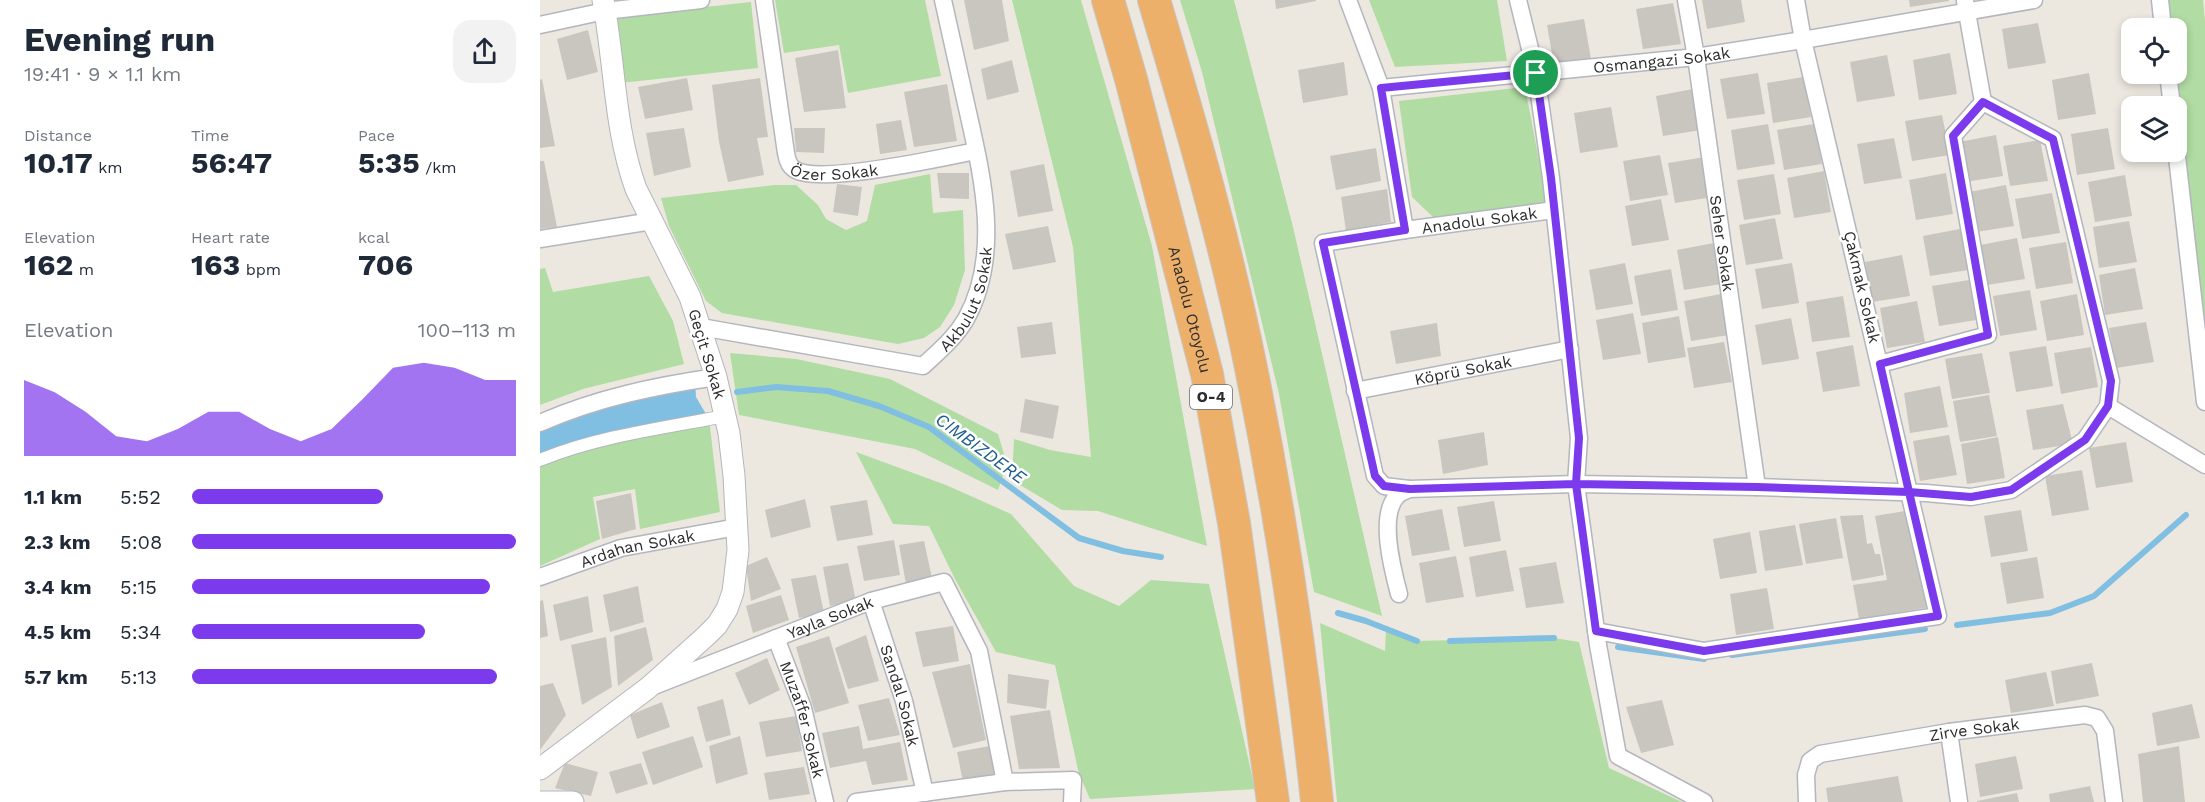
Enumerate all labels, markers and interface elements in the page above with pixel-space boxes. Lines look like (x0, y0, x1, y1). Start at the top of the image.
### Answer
map controls (2121, 18, 2187, 162)
button: locate (2121, 18, 2187, 84)
text: Evening run (24, 20, 215, 59)
button: share (453, 20, 516, 83)
street label: Osmangazi Sokak (1592, 42, 1731, 77)
pin (1510, 47, 1561, 98)
icon: arrive (1519, 56, 1552, 89)
text: 19:41 · 9 × 1.1 km (24, 62, 181, 86)
button: layers (2121, 96, 2187, 162)
text: Distance (24, 126, 92, 145)
text: Time (191, 126, 229, 145)
text: Pace (358, 126, 395, 145)
text: 10.17 (24, 145, 93, 180)
text: 56:47 (191, 145, 272, 180)
text: 5:35 (358, 145, 420, 180)
text: km (93, 158, 123, 177)
text: /km (420, 158, 457, 177)
street label: Özer Sokak (787, 159, 879, 184)
street label: Seher Sokak (1706, 194, 1739, 293)
street label: Anadolu Sokak (1420, 203, 1538, 237)
text: Elevation (24, 228, 95, 247)
text: Heart rate (191, 228, 270, 247)
text: kcal (358, 228, 390, 247)
street label: Çakmak Sokak (1840, 229, 1884, 345)
street label: Anadolu Otoyolu (1165, 244, 1216, 375)
street label: Akbulut Sokak (935, 246, 995, 355)
text: 162 (24, 247, 73, 282)
text: 163 (191, 247, 240, 282)
text: 706 (358, 247, 413, 282)
text: m (73, 260, 94, 279)
text: bpm (240, 260, 281, 279)
street label: Geçit Sokak (684, 307, 730, 401)
text: Elevation (24, 318, 113, 342)
text: 100–113 m (418, 318, 516, 342)
street label: Köprü Sokak (1413, 351, 1513, 389)
road number: O-4 (1190, 385, 1232, 409)
water label: CIMBIZDERE (932, 408, 1031, 488)
text: 1.1 km (24, 485, 82, 509)
text: 5:52 (120, 485, 161, 509)
street label: Ardahan Sokak (578, 525, 696, 571)
text: 2.3 km (24, 530, 91, 554)
text: 5:08 (120, 530, 162, 554)
text: 3.4 km (24, 575, 91, 599)
text: 5:15 (120, 575, 157, 599)
street label: Yayla Sokak (784, 592, 876, 642)
text: 4.5 km (24, 620, 91, 644)
text: 5:34 (120, 620, 161, 644)
street label: Sandal Sokak (877, 642, 924, 748)
street label: Muzaffer Sokak (776, 658, 829, 780)
text: 5.7 km (24, 665, 88, 689)
text: 5:13 (120, 665, 157, 689)
street label: Zirve Sokak (1928, 714, 2020, 745)

